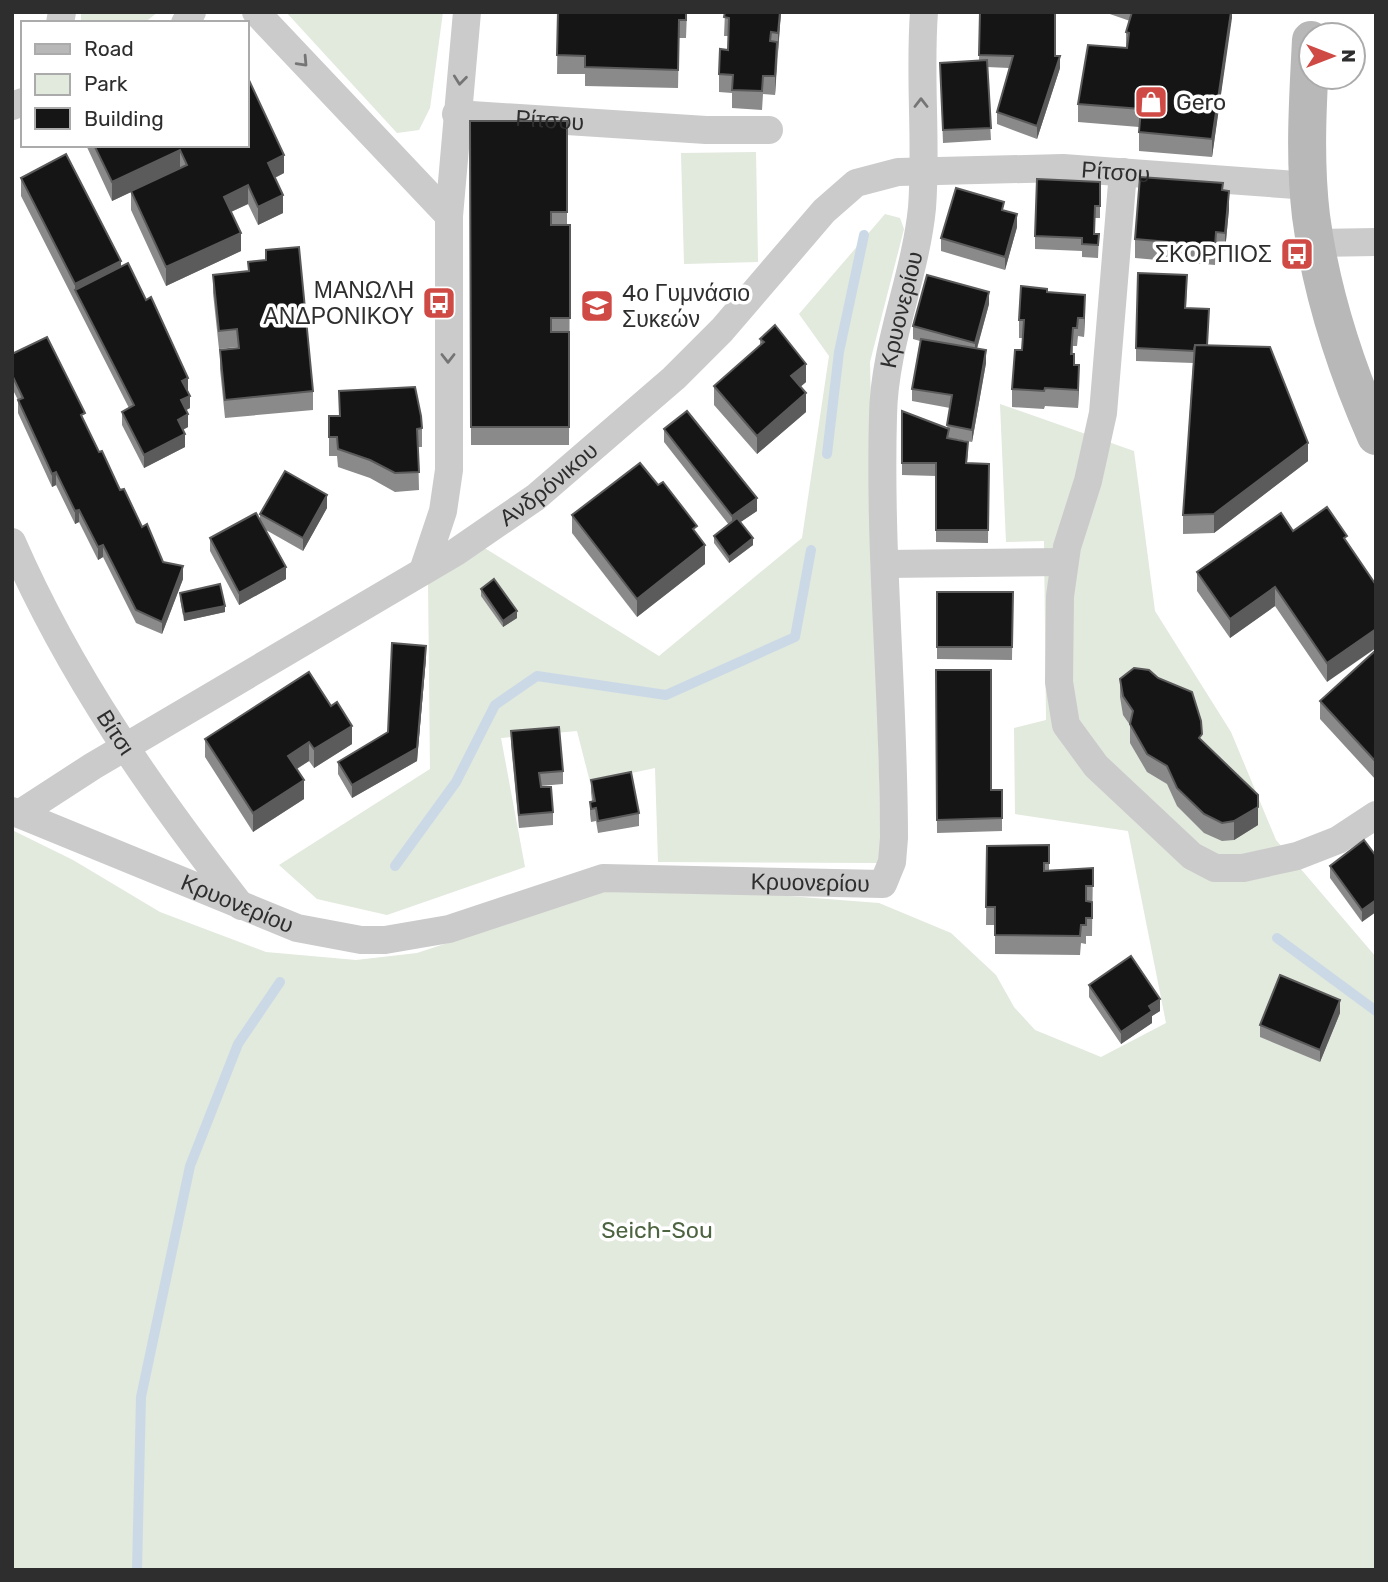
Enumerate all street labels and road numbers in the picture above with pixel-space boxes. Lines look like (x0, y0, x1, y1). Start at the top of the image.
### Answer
street label: Ρίτσου (515, 104, 585, 136)
street label: Ρίτσου (1080, 155, 1151, 188)
street label: Κρυονερίου (874, 249, 929, 370)
street label: Ανδρόνικου (494, 436, 603, 532)
street label: Βίτσι (91, 704, 141, 760)
street label: Κρυονερίου (750, 867, 870, 898)
street label: Κρυονερίου (177, 868, 298, 939)

